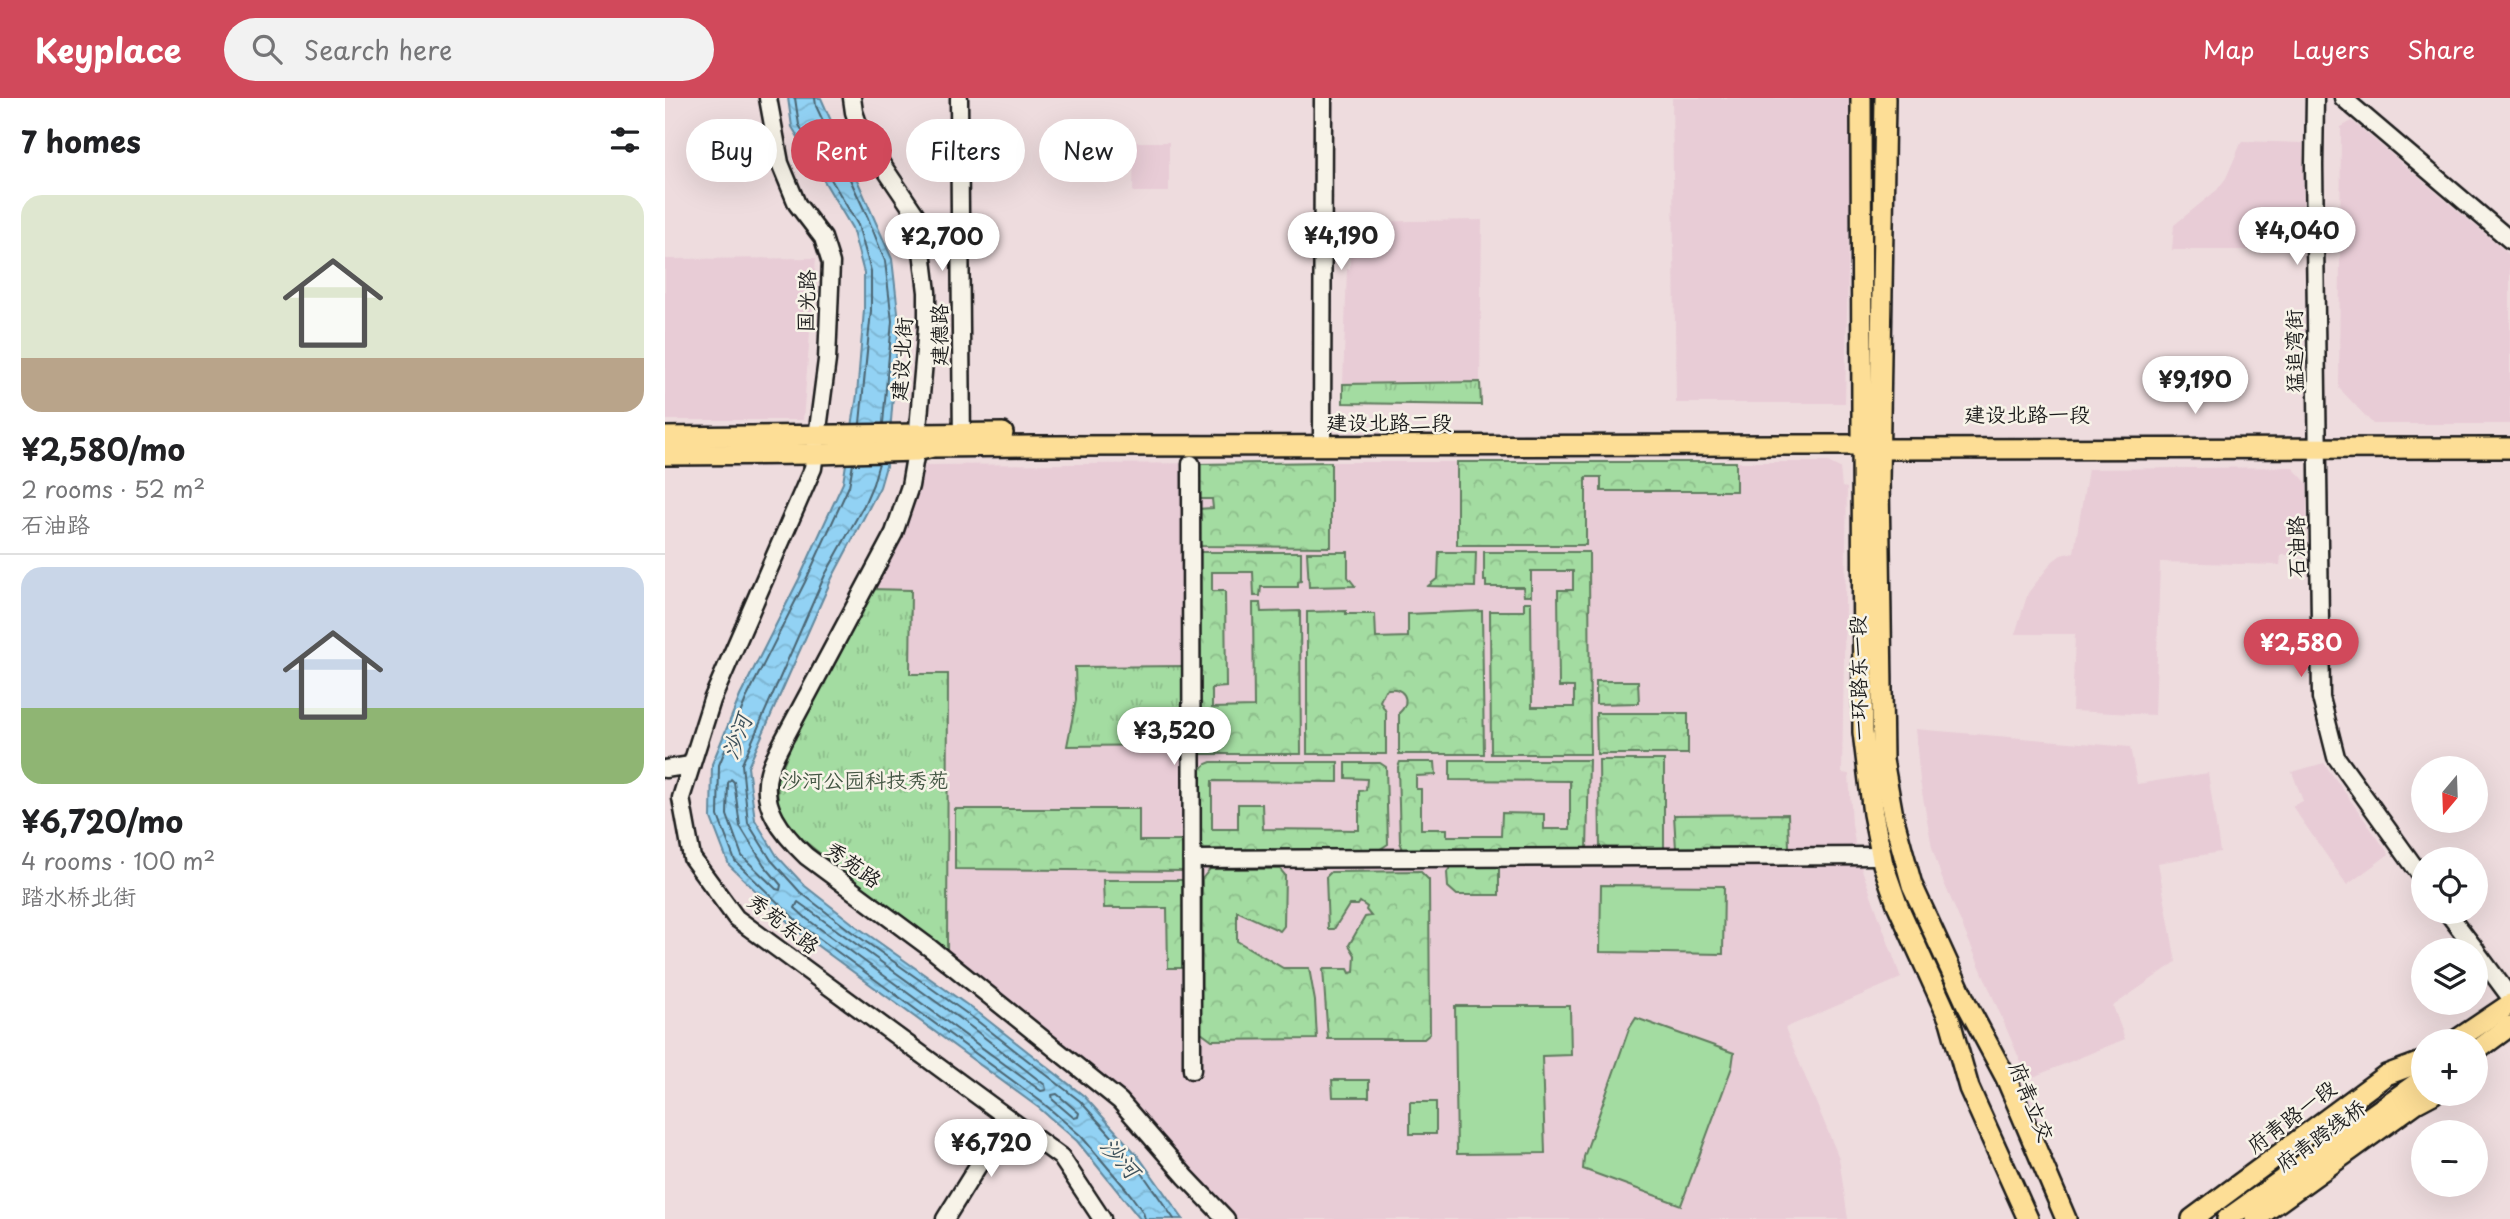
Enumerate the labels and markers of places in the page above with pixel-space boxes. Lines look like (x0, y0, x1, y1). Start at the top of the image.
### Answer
pin: ¥4,040 (2240, 208, 2354, 267)
pin: ¥4,190 (1284, 212, 1398, 272)
pin: ¥2,700 (885, 214, 999, 273)
pin: ¥9,190 (2138, 356, 2252, 416)
pin: ¥2,580 (2244, 620, 2358, 679)
pin: ¥3,520 (1117, 708, 1231, 767)
pin: ¥6,720 (934, 1119, 1048, 1179)

